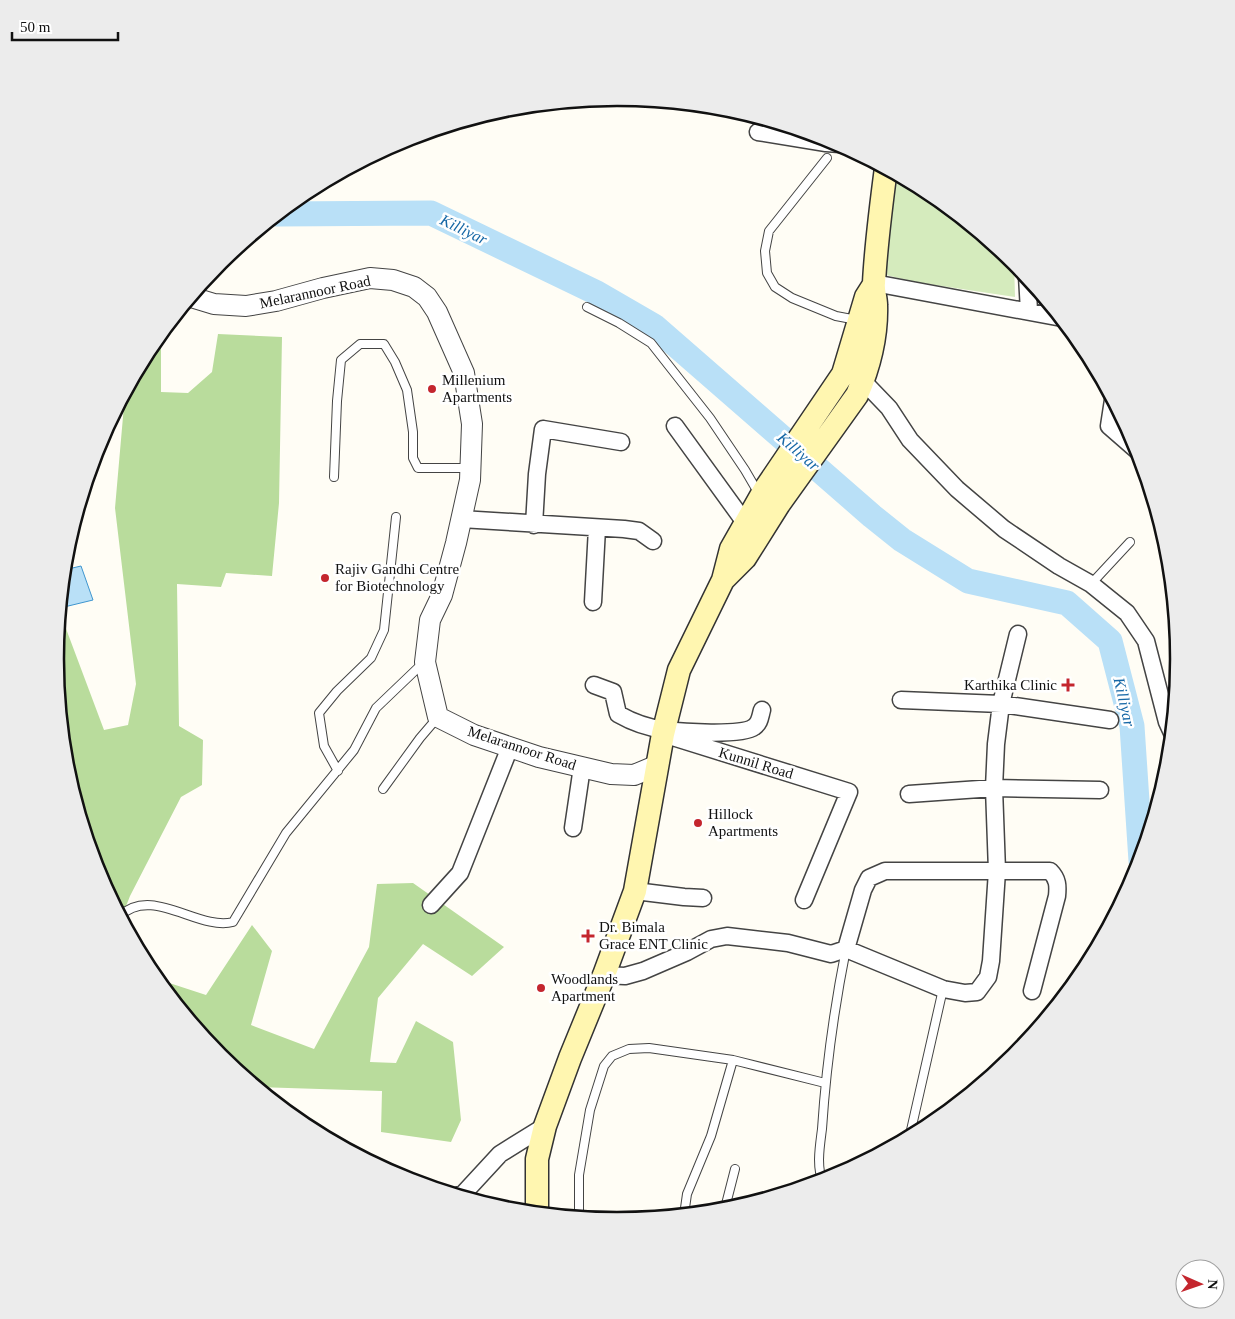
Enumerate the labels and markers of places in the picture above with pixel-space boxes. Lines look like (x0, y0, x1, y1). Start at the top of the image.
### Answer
place label: Millenium Apartments (442, 372, 512, 405)
marker: Millenium Apartments (426, 383, 438, 395)
place label: Rajiv Gandhi Centre for Biotechnology (335, 561, 459, 594)
marker: Rajiv Gandhi Centre for Biotechnology (319, 572, 331, 584)
place label: Karthika Clinic (964, 677, 1057, 693)
marker: Karthika Clinic (1061, 678, 1075, 692)
place label: Hillock Apartments (708, 806, 778, 839)
marker: Hillock Apartments (692, 817, 704, 829)
place label: Dr. Bimala Grace ENT Clinic (599, 919, 708, 952)
marker: Dr. Bimala Grace ENT Clinic (581, 929, 595, 943)
place label: Woodlands Apartment (551, 971, 618, 1004)
marker: Woodlands Apartment (535, 982, 547, 994)

